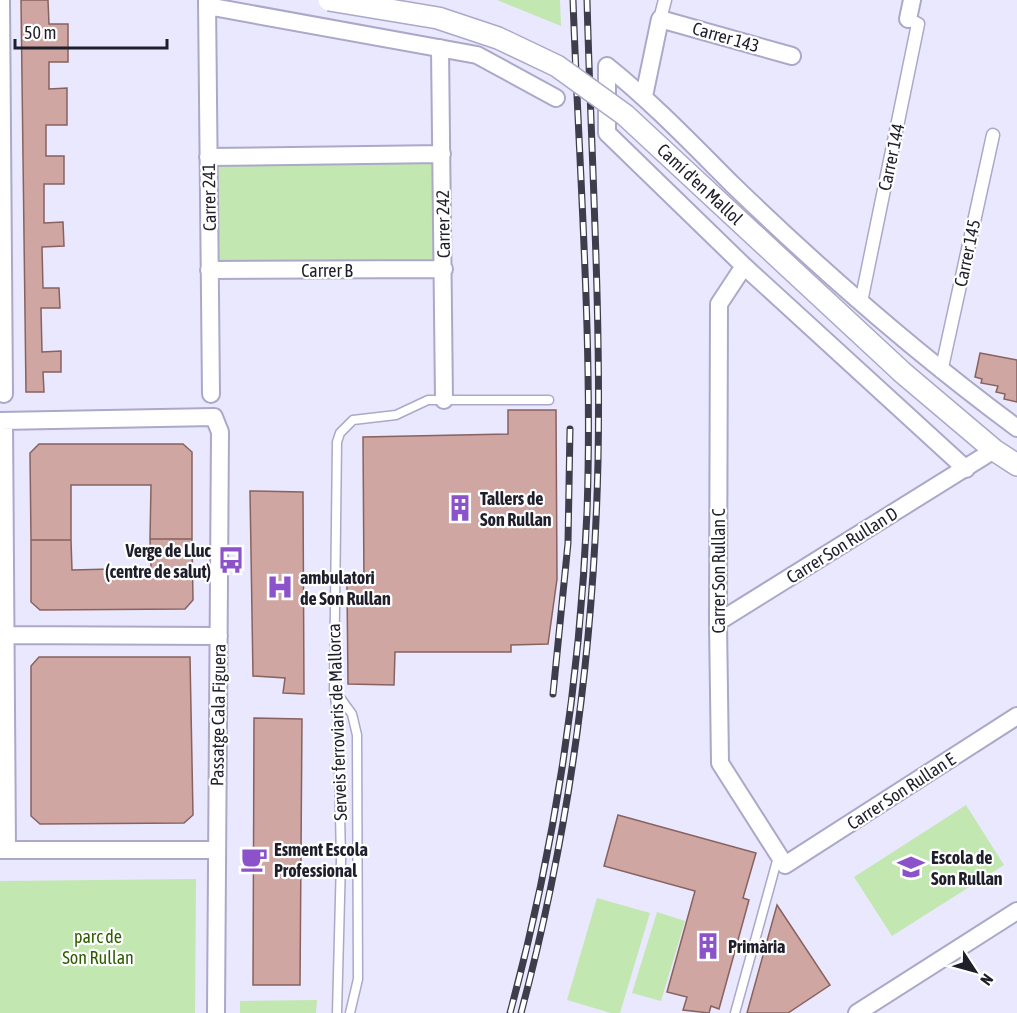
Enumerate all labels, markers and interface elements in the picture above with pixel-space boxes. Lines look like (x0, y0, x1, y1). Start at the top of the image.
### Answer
scale bar (15, 12, 166, 50)
street label: Carrer 143 (690, 17, 762, 57)
text: 50 m (24, 22, 56, 43)
street label: Carrer 144 (874, 121, 908, 193)
street label: Camí d'en Mallol (653, 139, 747, 229)
street label: Carrer 241 (198, 163, 220, 231)
street label: Carrer 242 (432, 190, 454, 258)
street label: Carrer 145 (950, 217, 984, 289)
street label: Carrer B (301, 260, 353, 281)
place label: Tallers de Son Rullan (480, 488, 552, 530)
building icon: Tallers de Son Rullan (445, 493, 475, 523)
street label: Carrer Son Rullan D (783, 502, 901, 588)
street label: Carrer Son Rullan C (708, 508, 729, 634)
place label: Verge de Lluc (centre de salut) (105, 540, 211, 582)
bus stop icon: Verge de Lluc (centre de salut) (216, 545, 246, 575)
place label: ambulatori de Son Rullan (300, 567, 391, 609)
hospital icon: ambulatori de Son Rullan (265, 572, 295, 602)
street label: Serveis ferroviaris de Mallorca (323, 623, 351, 821)
street label: Passatge Cala Figuera (206, 644, 230, 786)
street label: Carrer Son Rullan E (843, 748, 959, 834)
place label: Esment Escola Professional (274, 839, 368, 881)
cafe icon: Esment Escola Professional (239, 844, 269, 874)
place label: Escola de Son Rullan (931, 847, 1003, 889)
school or university icon: Escola de Son Rullan (896, 852, 926, 882)
park label: parc de Son Rullan (62, 926, 134, 968)
building icon: Primària (693, 931, 723, 961)
place label: Primària (728, 936, 785, 957)
north arrow (945, 941, 1005, 1001)
text: N (977, 971, 997, 989)

